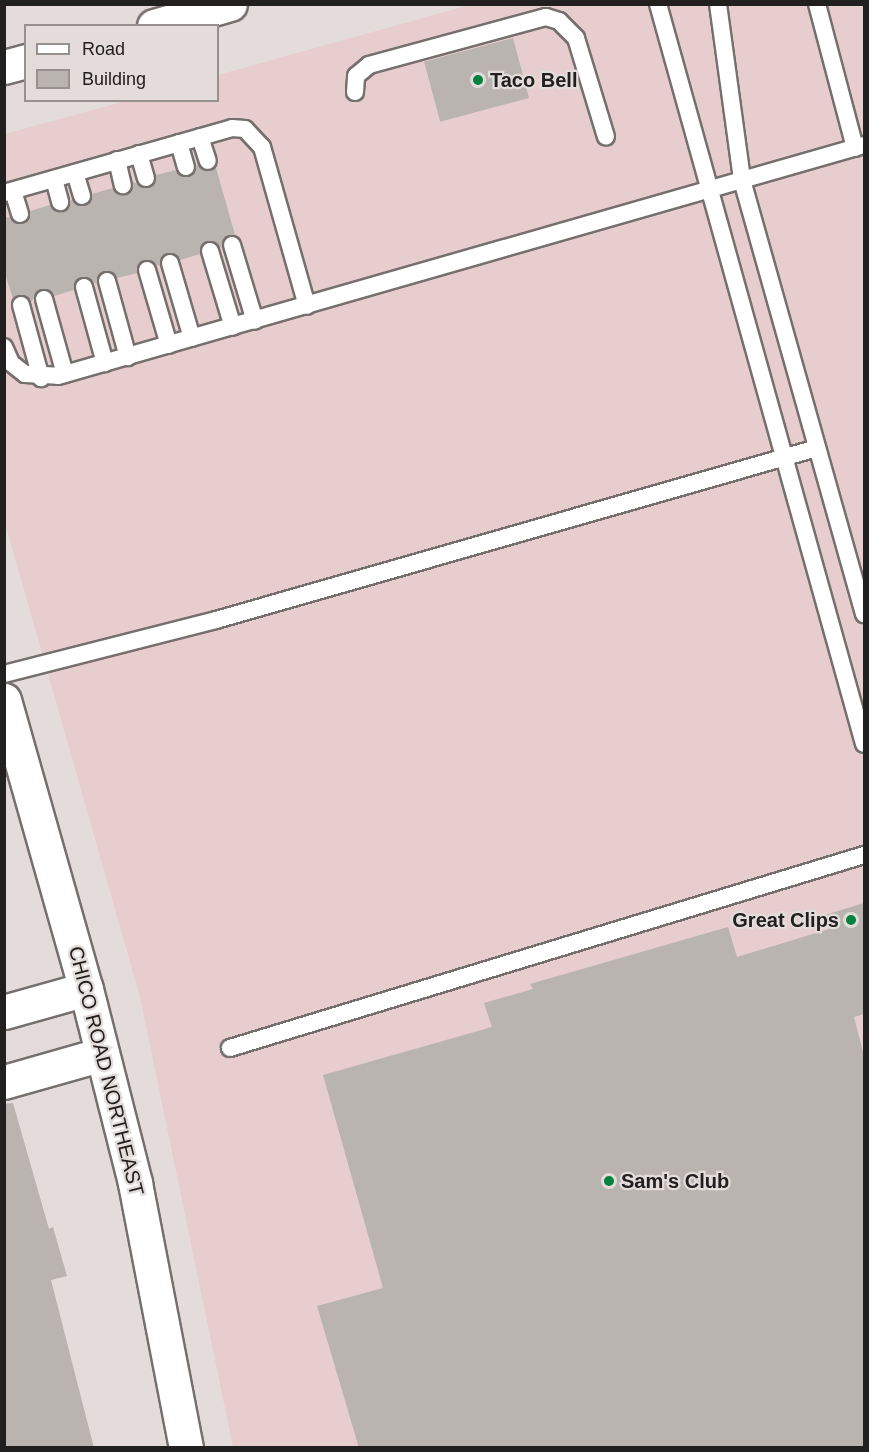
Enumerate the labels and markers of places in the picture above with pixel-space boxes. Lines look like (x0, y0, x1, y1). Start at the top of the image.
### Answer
place label: Taco Bell (490, 68, 577, 92)
marker: Taco Bell (471, 73, 485, 87)
place label: Great Clips (732, 908, 839, 932)
marker: Great Clips (844, 913, 858, 927)
place label: Sam's Club (621, 1169, 729, 1193)
marker: Sam's Club (602, 1174, 616, 1188)

